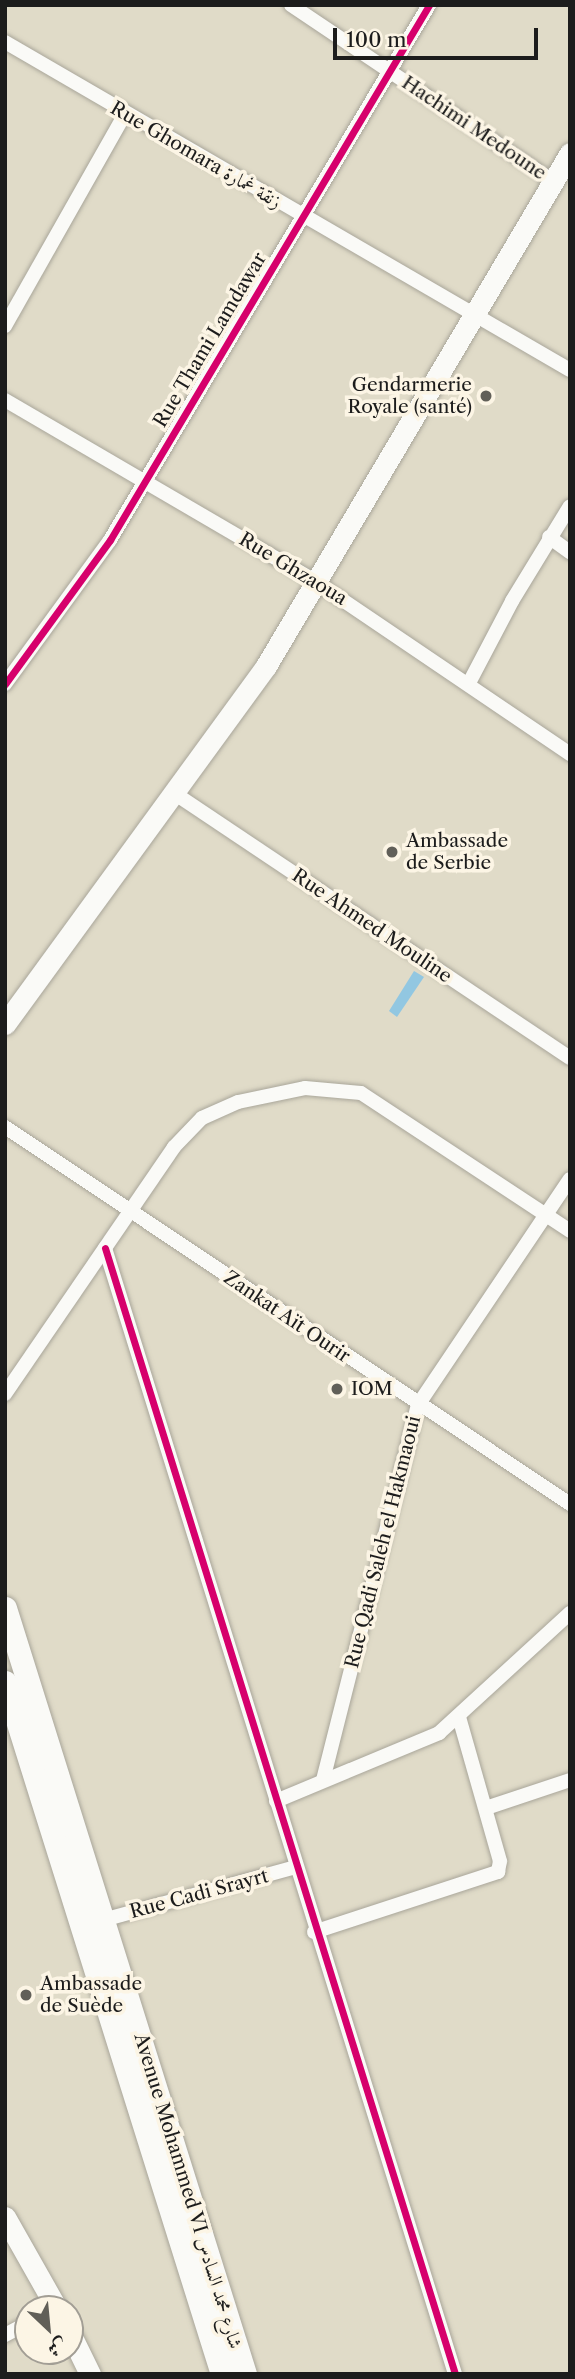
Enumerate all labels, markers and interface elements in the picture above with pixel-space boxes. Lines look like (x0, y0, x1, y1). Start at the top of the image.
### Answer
scale bar (337, 14, 542, 58)
text: 100 m (346, 27, 407, 52)
street label: Hachimi Medoune (397, 71, 551, 185)
street label: Rue Ghomara زنقة غمارة (106, 97, 286, 213)
street label: Rue Thami Lamdawar (149, 248, 271, 432)
place label: Gendarmerie Royale (santé) (347, 374, 472, 418)
marker: Gendarmerie Royale (santé) (478, 388, 494, 404)
street label: Rue Ghzaoua (235, 528, 351, 610)
place label: Ambassade de Serbie (406, 830, 508, 874)
marker: Ambassade de Serbie (384, 844, 400, 860)
street label: Rue Ahmed Mouline (288, 864, 456, 988)
street label: Zankat Aït Ourir (219, 1266, 355, 1368)
place label: IOM (351, 1378, 393, 1400)
marker: IOM (329, 1381, 345, 1397)
street label: Rue Qadi Saleh el Hakmaoui (341, 1413, 425, 1671)
street label: Rue Cadi Srayrt (127, 1865, 271, 1923)
place label: Ambassade de Suède (40, 1973, 142, 2017)
marker: Ambassade de Suède (18, 1987, 34, 2003)
street label: Avenue Mohammed VI شارع محمد السادس (129, 2030, 247, 2352)
north arrow (14, 2295, 84, 2365)
text: ش (44, 2333, 71, 2362)

